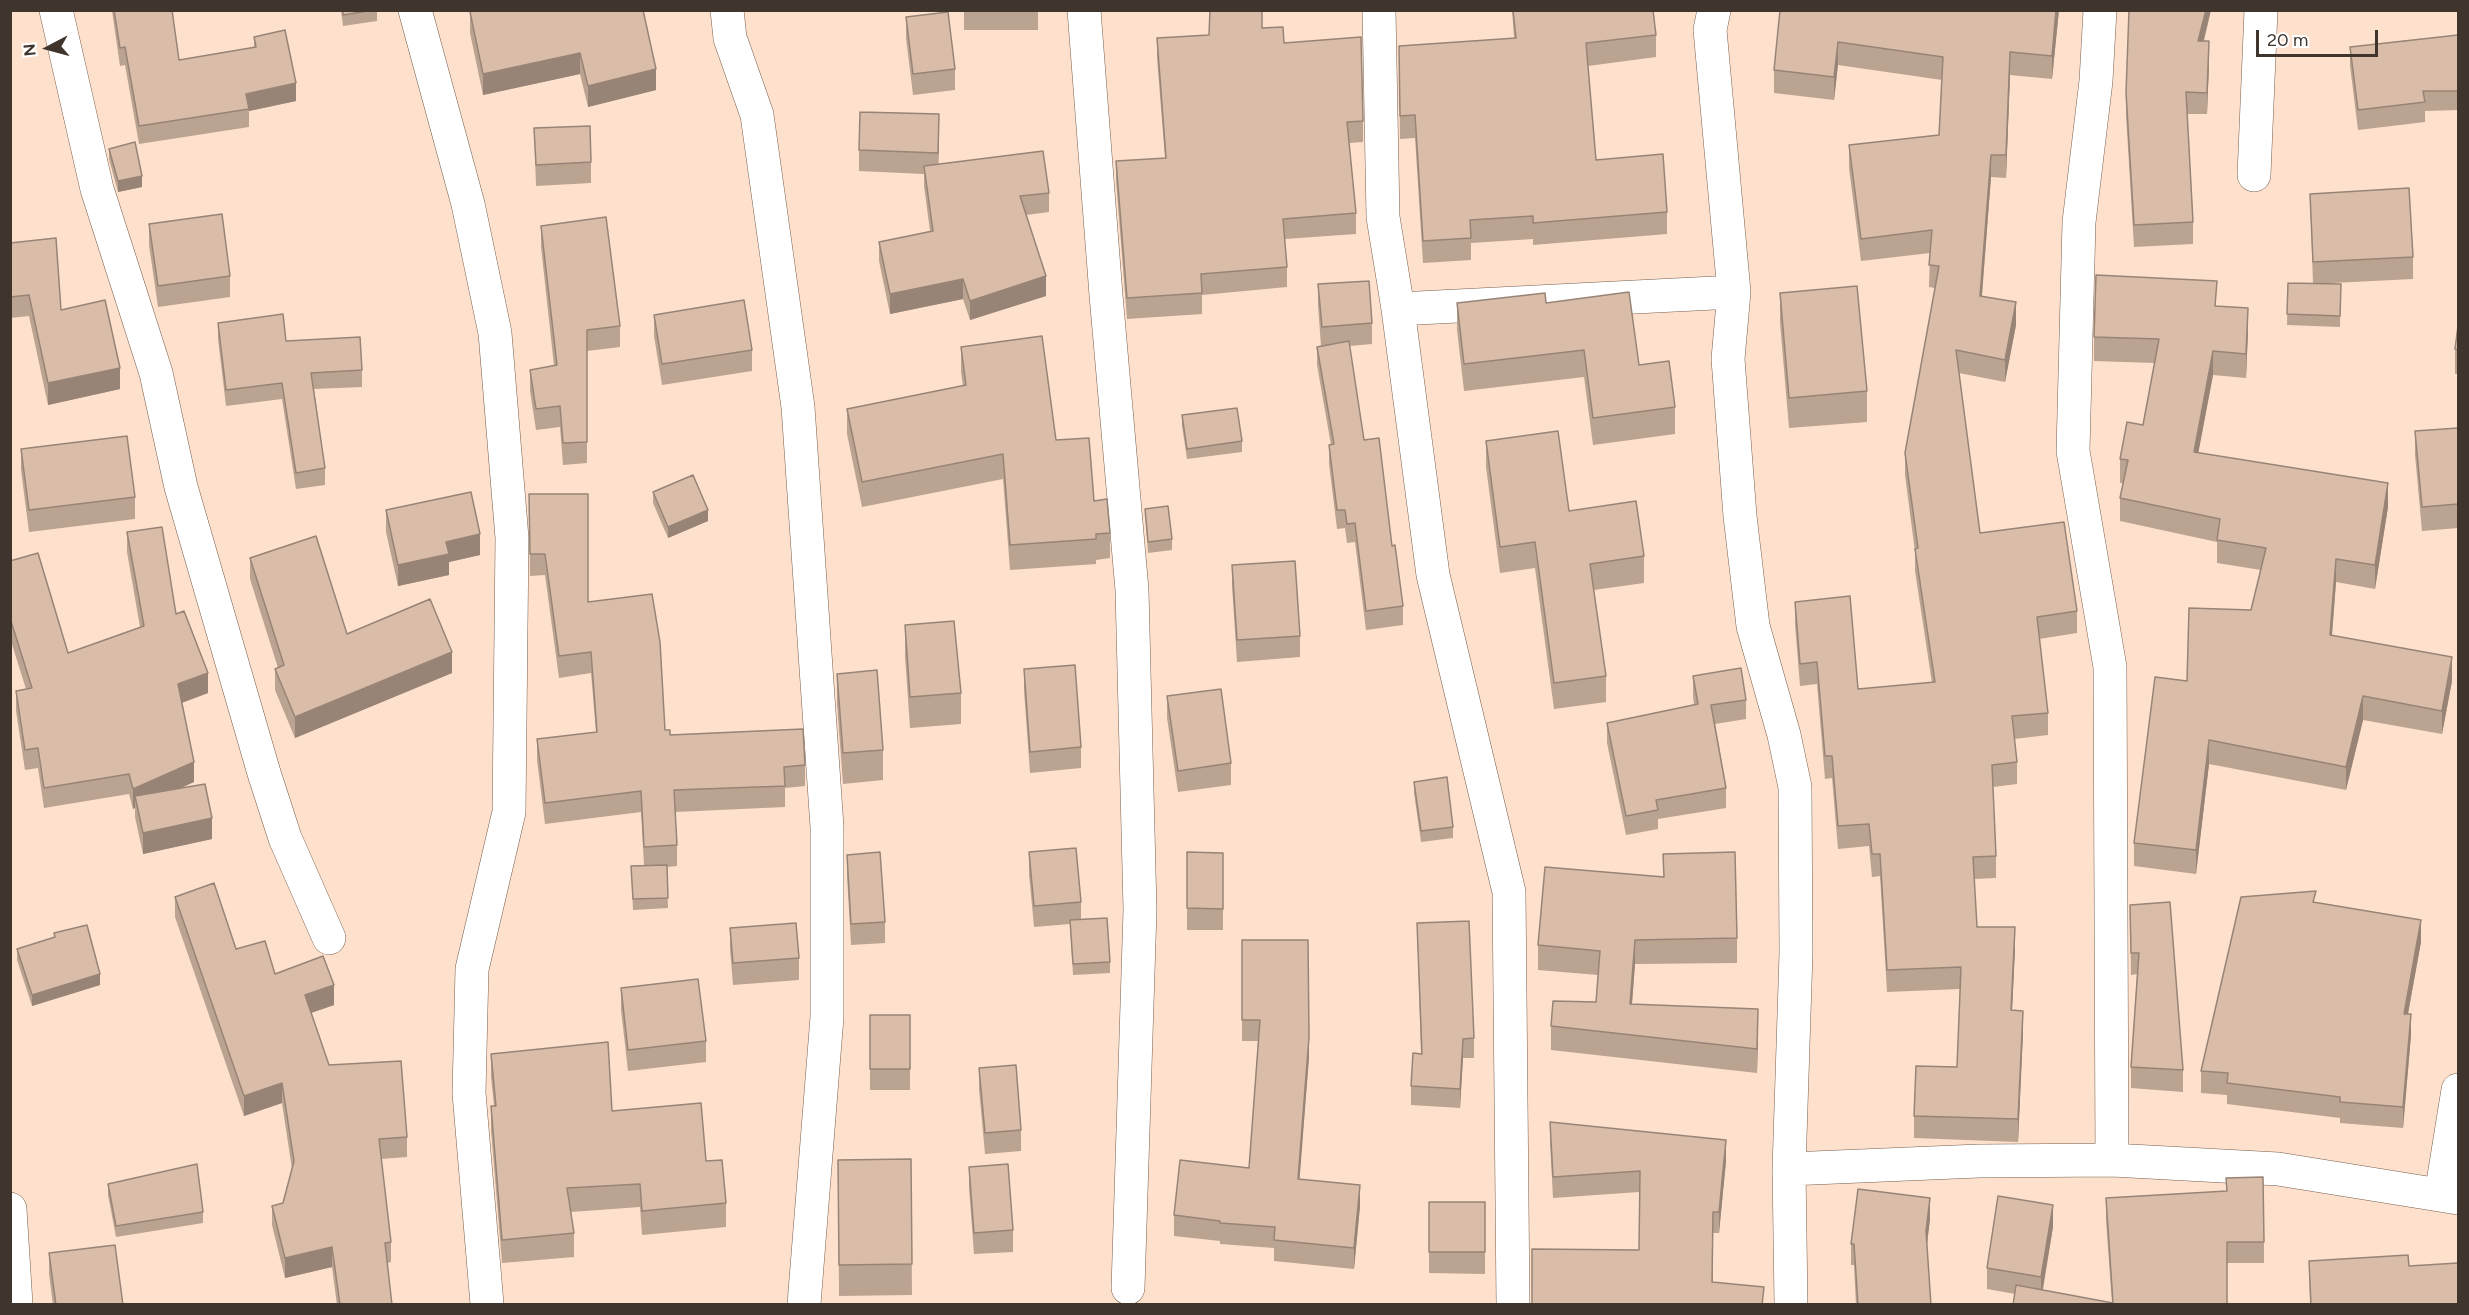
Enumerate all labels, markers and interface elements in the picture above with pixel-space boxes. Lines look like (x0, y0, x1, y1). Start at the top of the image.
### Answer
north arrow (18, 18, 78, 78)
scale bar (2259, 18, 2380, 56)
text: 20 m (2267, 29, 2308, 51)
text: N (20, 43, 40, 57)

